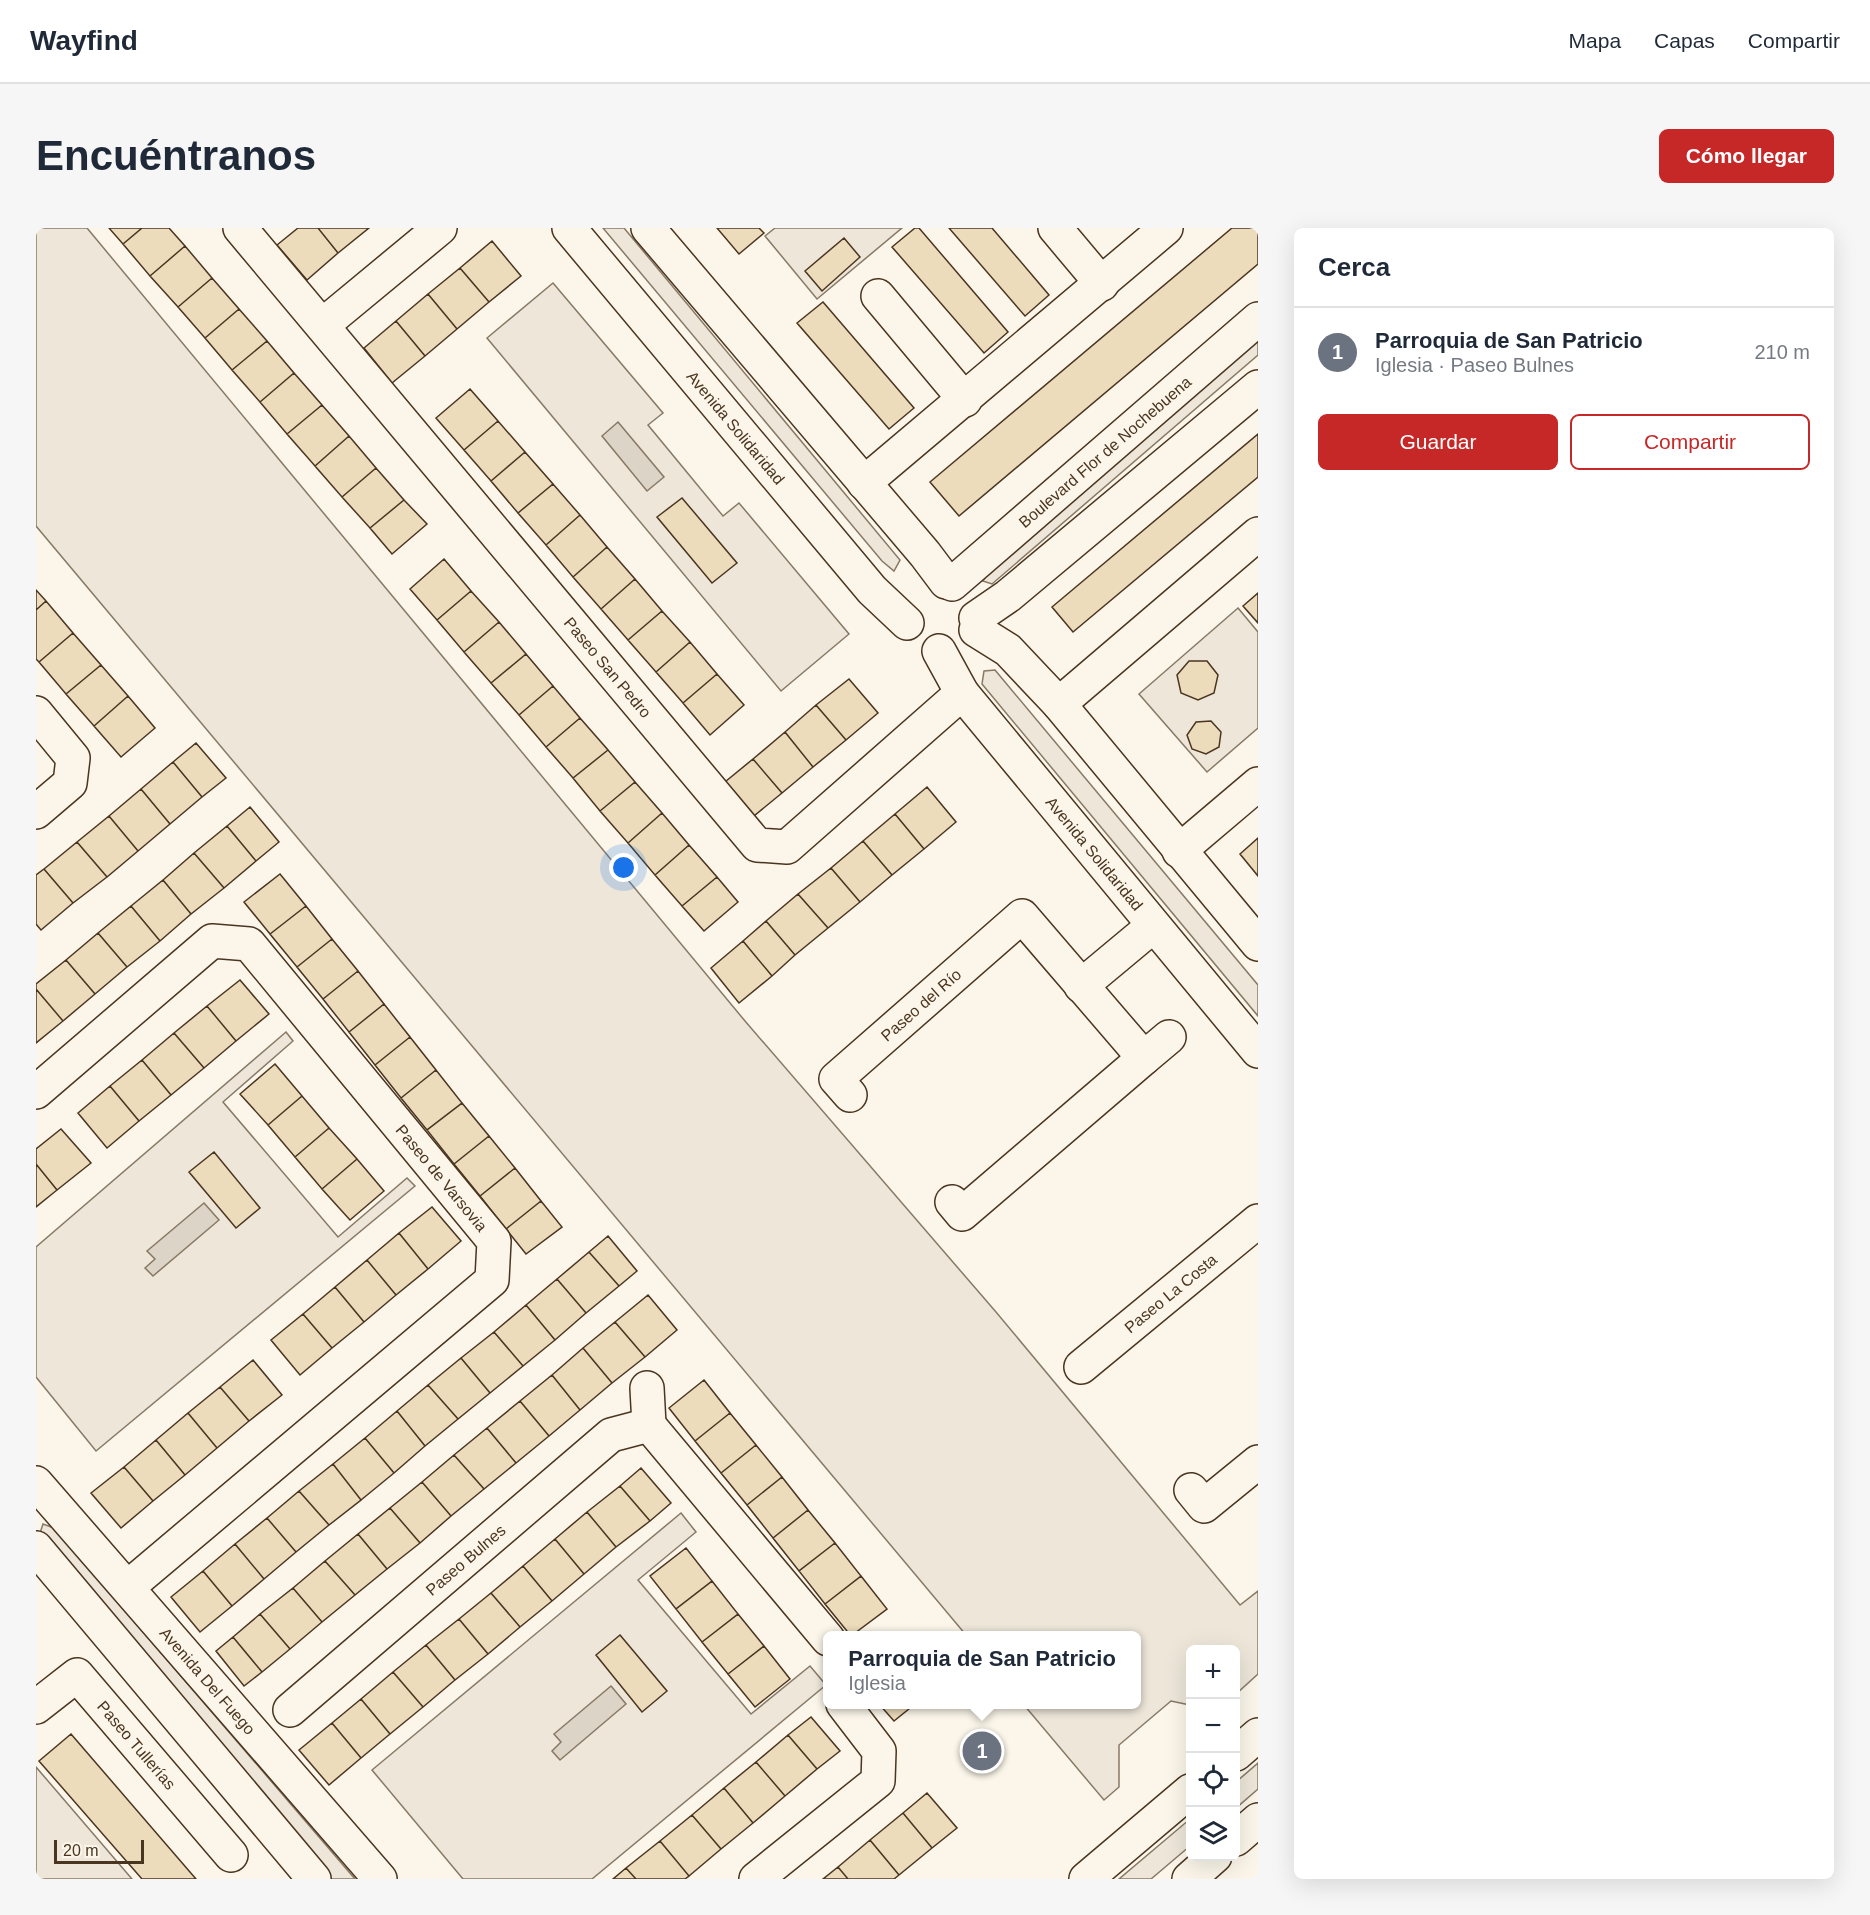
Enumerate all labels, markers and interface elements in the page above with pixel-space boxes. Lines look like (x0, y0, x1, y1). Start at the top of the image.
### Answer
text: Wayfind (30, 25, 138, 56)
text: Mapa (1569, 29, 1621, 52)
text: Capas (1654, 29, 1715, 52)
text: Compartir (1748, 29, 1840, 52)
button: Cómo llegar (1659, 129, 1834, 183)
text: Encuéntranos (36, 132, 316, 179)
text: Cerca (1318, 252, 1390, 282)
text: Parroquia de San Patricio (1375, 328, 1643, 353)
text: 1 (1332, 341, 1343, 363)
text: 210 m (1754, 341, 1810, 363)
text: Iglesia · Paseo Bulnes (1375, 354, 1574, 376)
street label: Avenida Solidaridad (684, 367, 788, 487)
street label: Boulevard Flor de Nochebuena (1015, 373, 1194, 531)
button: Guardar (1318, 414, 1558, 470)
button: Compartir (1570, 414, 1810, 470)
street label: Paseo San Pedro (561, 614, 655, 721)
street label: Avenida Solidaridad (1043, 793, 1146, 914)
your location (609, 853, 638, 882)
street label: Paseo del Río (877, 965, 964, 1044)
street label: Paseo de Varsovia (393, 1121, 491, 1235)
street label: Paseo La Costa (1121, 1250, 1220, 1336)
street label: Paseo Bulnes (422, 1521, 508, 1598)
street label: Avenida Del Fuego (157, 1624, 259, 1738)
popup (823, 1631, 1141, 1709)
map controls (1186, 1645, 1240, 1861)
button: + (1186, 1645, 1240, 1699)
text: Parroquia de San Patricio (848, 1646, 1116, 1671)
text: Iglesia (848, 1672, 906, 1694)
street label: Paseo Tullerías (94, 1697, 179, 1792)
button: − (1186, 1699, 1240, 1753)
pin: 1 (962, 1728, 1002, 1774)
button: locate (1186, 1753, 1240, 1807)
button: layers (1186, 1807, 1240, 1861)
scale bar (54, 1837, 144, 1864)
text: 20 m (63, 1842, 99, 1859)

